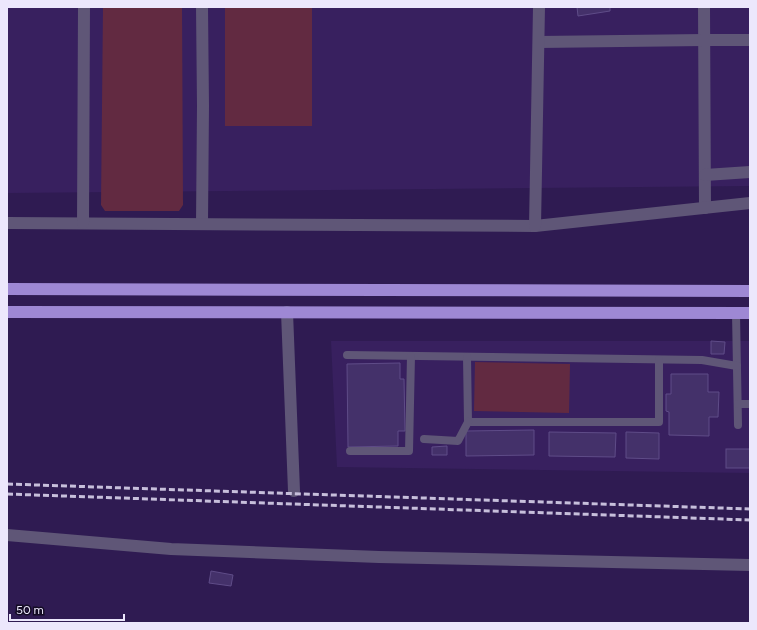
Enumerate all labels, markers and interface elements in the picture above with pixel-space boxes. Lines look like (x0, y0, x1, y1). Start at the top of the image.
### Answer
scale bar (10, 596, 124, 622)
text: 50 m (16, 603, 44, 617)

